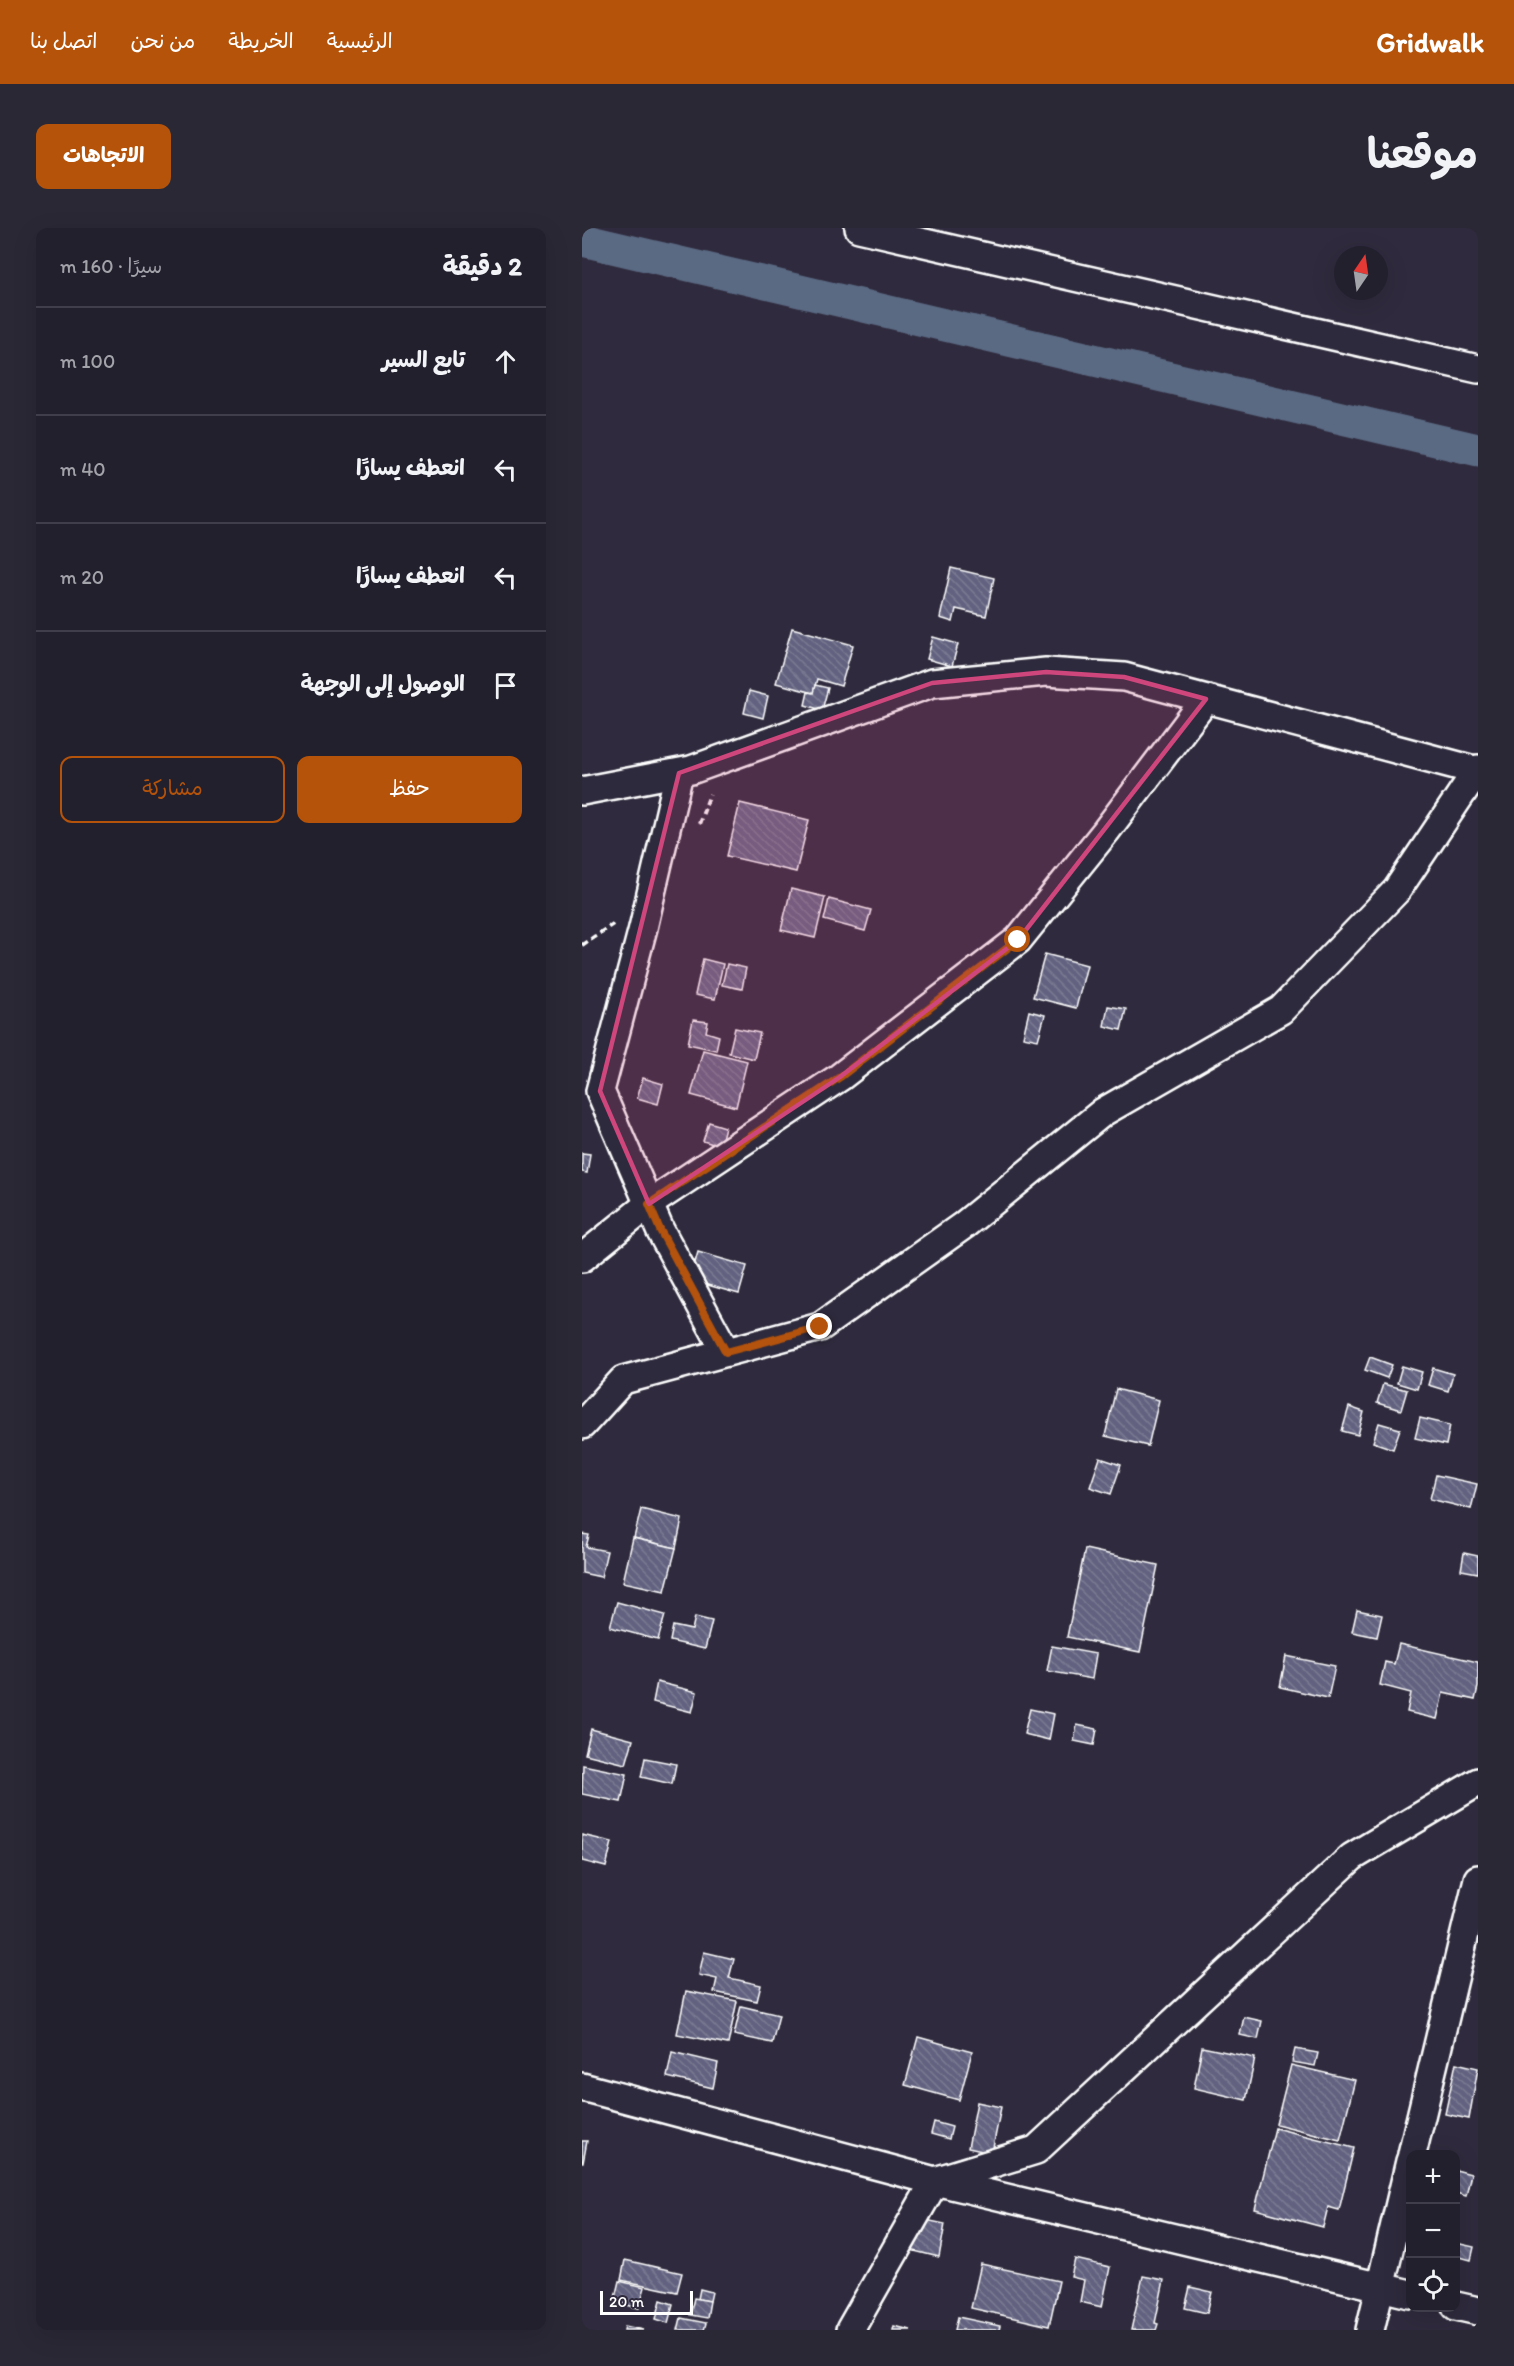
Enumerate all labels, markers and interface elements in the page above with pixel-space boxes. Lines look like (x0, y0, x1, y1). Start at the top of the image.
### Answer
text: Gridwalk (1376, 25, 1484, 59)
text: اتصل بنا (30, 28, 98, 53)
text: من نحن (131, 28, 195, 53)
text: الخريطة (228, 28, 294, 53)
text: الرئيسية (327, 28, 393, 53)
button: الاتجاهات (36, 124, 171, 189)
text: موقعنا (1367, 128, 1478, 179)
north arrow (1334, 246, 1388, 300)
text: 2 دقيقة (442, 250, 522, 282)
text: سيرًا · 160 m (60, 254, 162, 278)
icon: ahead (489, 345, 522, 378)
text: تابع السير (382, 346, 465, 373)
text: 100 m (60, 349, 115, 373)
icon: left (489, 453, 522, 486)
text: انعطف يسارًا (356, 454, 465, 481)
text: 40 m (60, 457, 106, 481)
icon: left (489, 561, 522, 594)
text: انعطف يسارًا (356, 562, 465, 589)
text: 20 m (60, 565, 104, 589)
icon: arrive (489, 669, 522, 702)
text: الوصول إلى الوجهة (300, 670, 465, 697)
button: مشاركة (60, 756, 285, 823)
button: حفظ (297, 756, 522, 823)
route start (1004, 926, 1030, 952)
route end (806, 1313, 832, 1339)
map controls (1406, 2150, 1460, 2312)
button: + (1406, 2150, 1460, 2204)
button: − (1406, 2204, 1460, 2258)
button: locate (1406, 2258, 1460, 2312)
scale bar (600, 2288, 693, 2316)
text: 20 m (609, 2292, 644, 2311)

